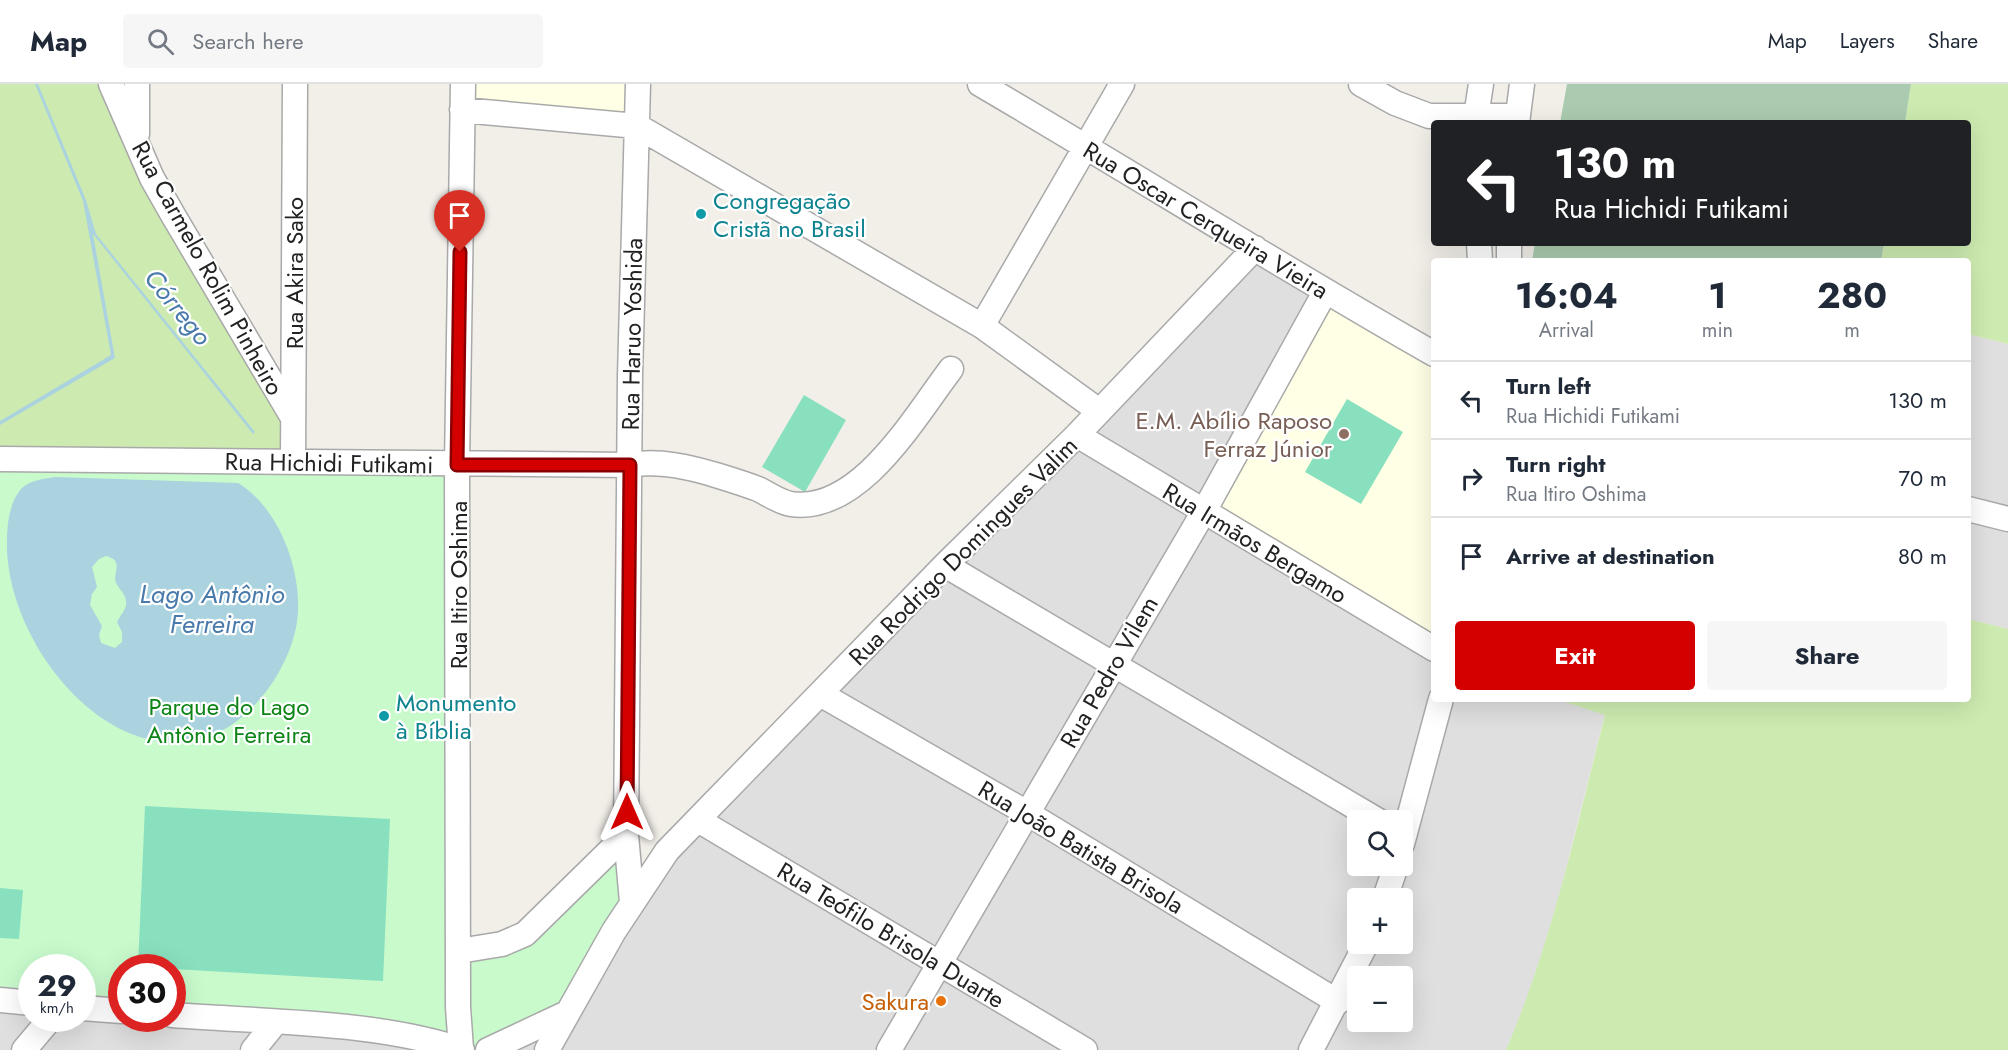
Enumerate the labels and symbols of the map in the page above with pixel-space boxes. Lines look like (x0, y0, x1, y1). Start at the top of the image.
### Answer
street label: Rua Oscar Cerqueira Vieira (1077, 133, 1335, 307)
street label: Rua Carmelo Rolim Pinheiro (123, 134, 293, 402)
place label: Congregação Cristã no Brasil (713, 183, 866, 246)
pin (434, 190, 485, 252)
street label: Rua Akira Sako (277, 197, 312, 349)
marker: Congregação Cristã no Brasil (694, 207, 708, 221)
street label: Rua Haruo Yoshida (613, 237, 651, 431)
water label: Córrego (135, 260, 221, 354)
place label: E.M. Abílio Raposo Ferraz Júnior (1135, 403, 1333, 466)
marker: E.M. Abílio Raposo Ferraz Júnior (1337, 427, 1351, 441)
street label: Rua Rodrigo Domingues Valim (841, 429, 1085, 673)
street label: Rua Hichidi Futikami (224, 444, 434, 482)
street label: Rua Irmãos Bergamo (1156, 474, 1354, 612)
street label: Rua Itiro Oshima (441, 501, 476, 669)
water label: Lago Antônio Ferreira (139, 575, 285, 643)
street label: Rua Pedro Vilem (1051, 590, 1167, 754)
place label: Monumento à Bíblia (396, 685, 516, 748)
park label: Parque do Lago Antônio Ferreira (147, 689, 311, 752)
marker: Monumento à Bíblia (377, 709, 391, 723)
street label: Rua João Batista Brisola (972, 772, 1190, 922)
position arrow (595, 780, 659, 844)
street label: Rua Teófilo Brisola Duarte (771, 853, 1011, 1017)
speed limit sign: 30 (108, 954, 186, 1032)
place label: Sakura (862, 984, 929, 1019)
marker: Sakura (934, 994, 948, 1008)

